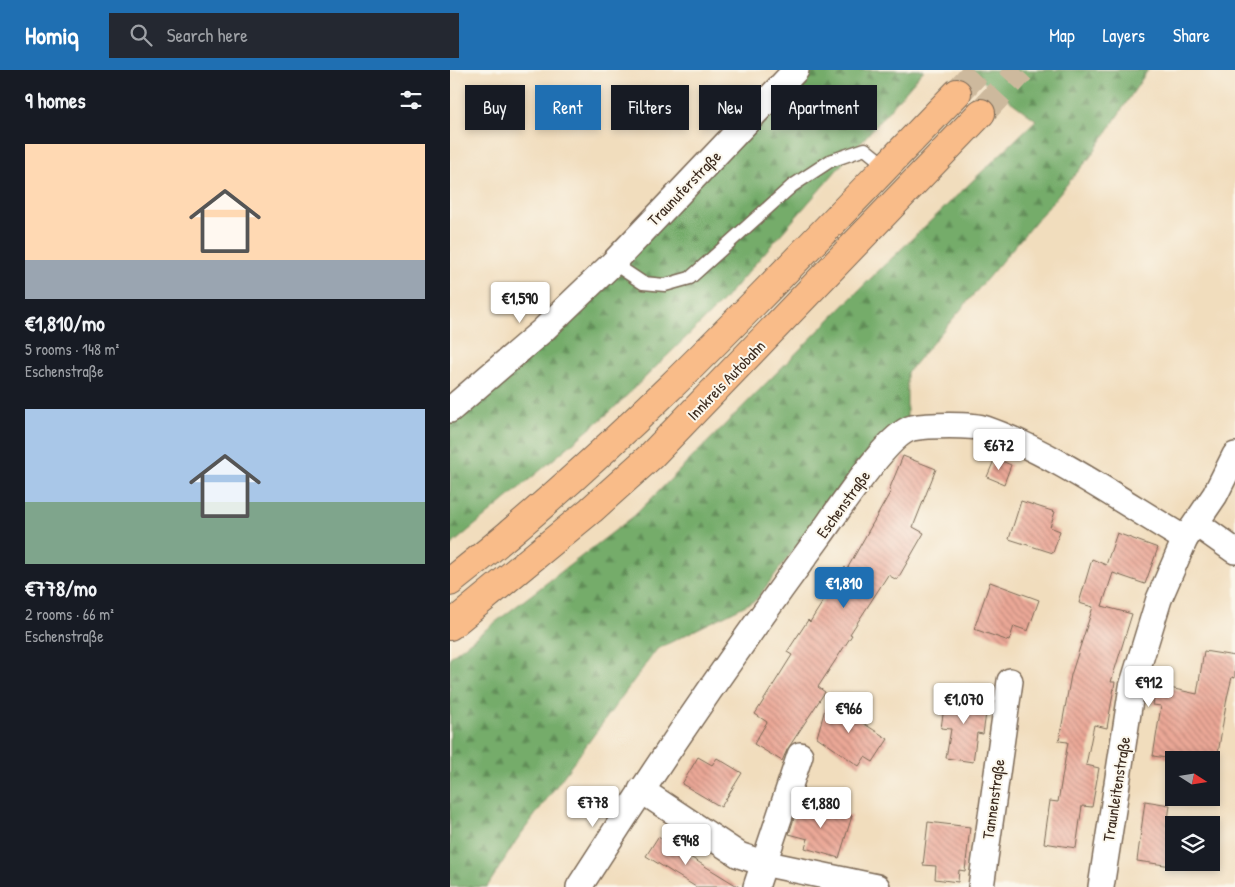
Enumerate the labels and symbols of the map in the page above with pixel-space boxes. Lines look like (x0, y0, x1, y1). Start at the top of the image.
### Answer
street label: Traunuferstraße (642, 145, 726, 231)
pin: €1,590 (479, 282, 561, 324)
street label: Innkreis Autobahn (682, 335, 770, 425)
pin: €672 (969, 428, 1029, 471)
street label: Eschenstraße (811, 465, 875, 542)
pin: €1,810 (803, 566, 885, 609)
pin: €912 (1119, 666, 1179, 708)
pin: €1,070 (923, 682, 1005, 725)
pin: €966 (819, 692, 879, 734)
street label: Traunleitenstraße (1097, 734, 1135, 843)
north arrow (1165, 751, 1220, 806)
street label: Tannenstraße (976, 757, 1010, 841)
pin: €778 (563, 786, 623, 828)
pin: €1,880 (780, 786, 862, 829)
pin: €948 (656, 824, 716, 866)

